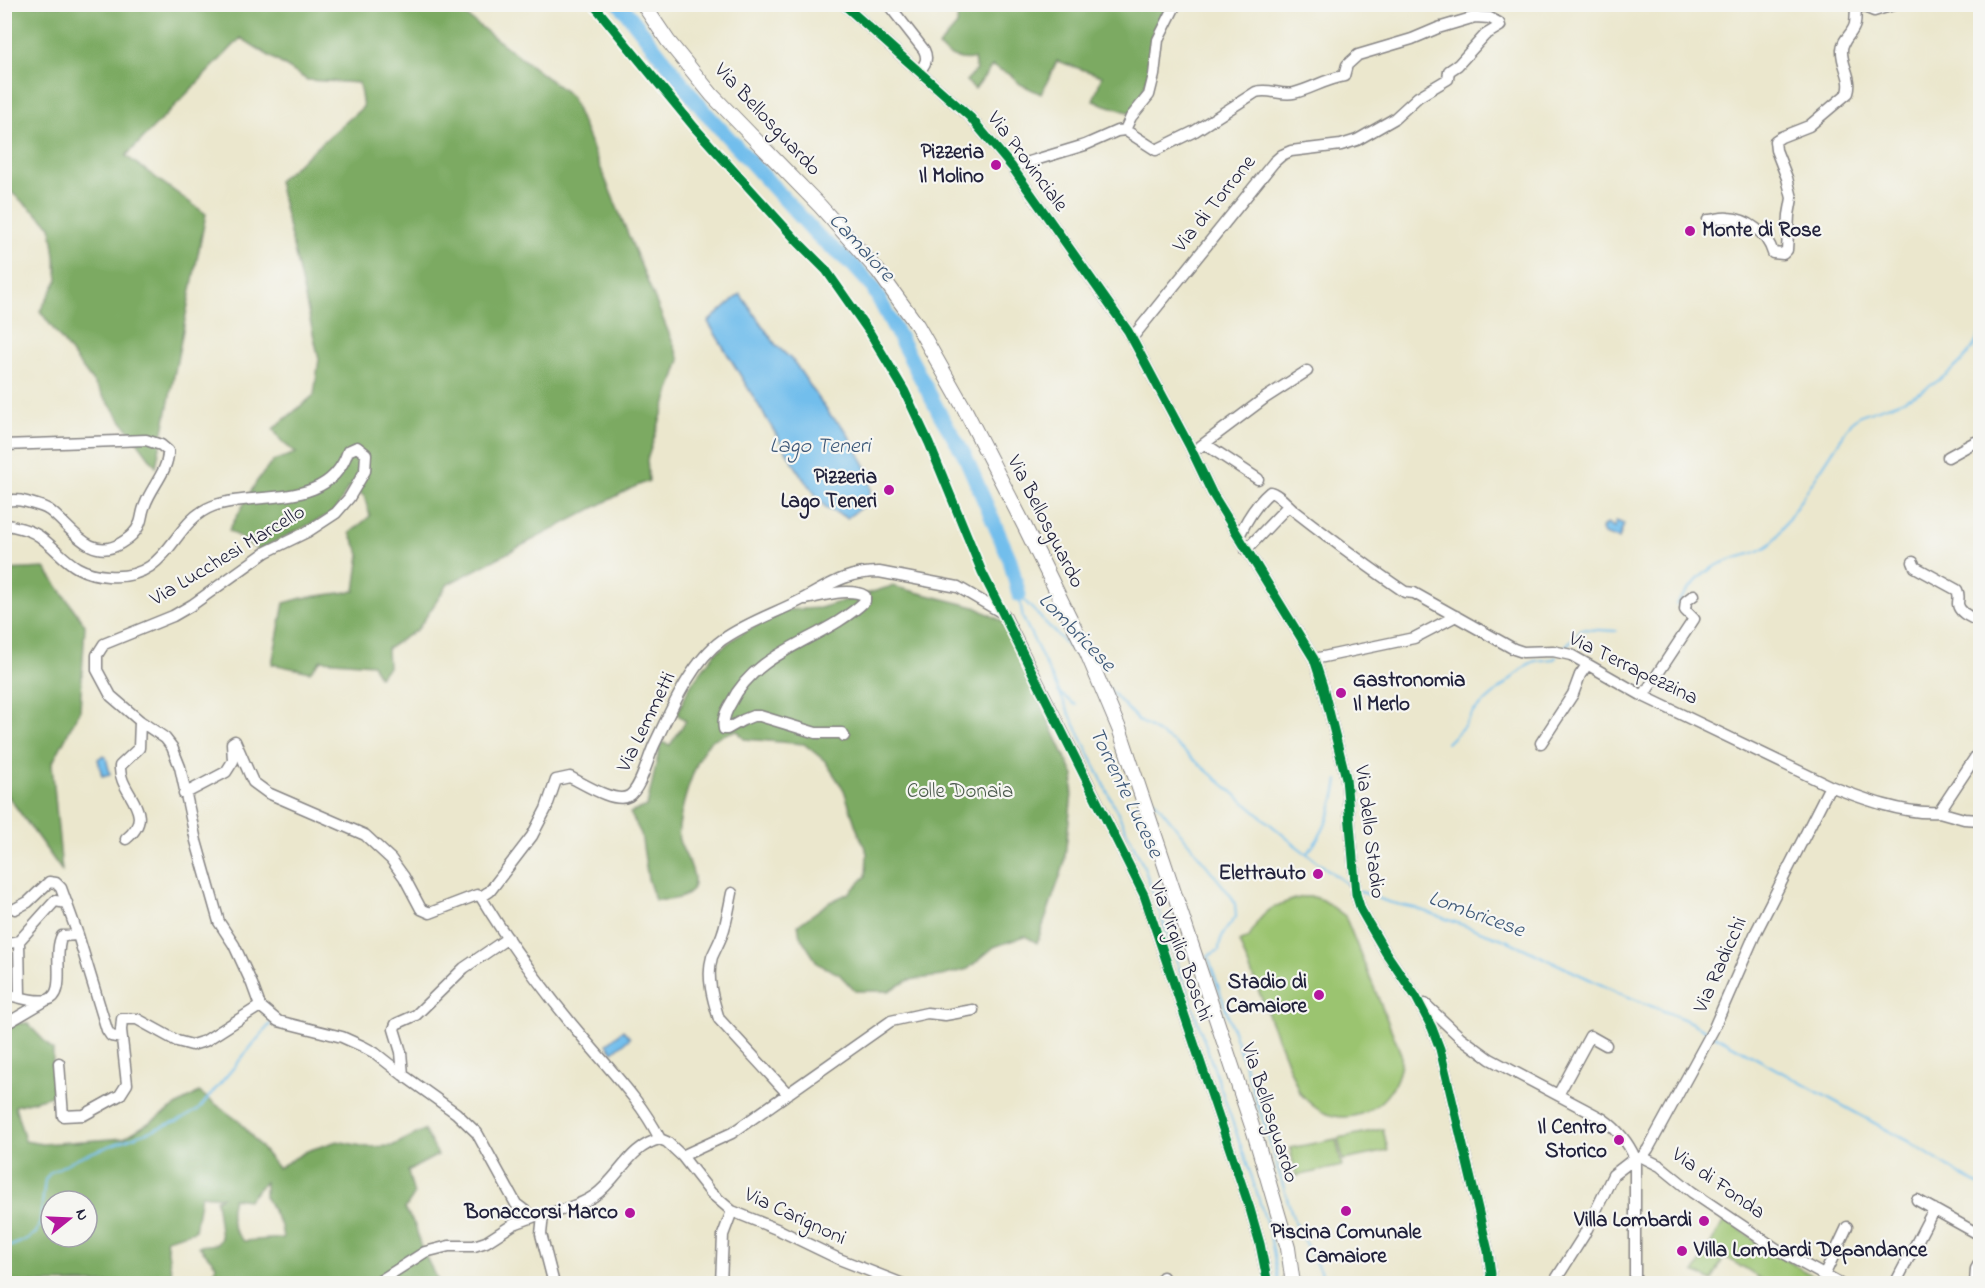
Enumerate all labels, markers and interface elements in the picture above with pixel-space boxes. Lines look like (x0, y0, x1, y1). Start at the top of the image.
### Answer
street label: Via Bellosguardo (704, 56, 828, 185)
street label: Via Provinciale (979, 105, 1075, 219)
place label: Pizzeria Il Molino (919, 138, 984, 192)
street label: Via di Torrone (1166, 148, 1264, 260)
marker: Pizzeria Il Molino (989, 158, 1003, 172)
water label: Camaiore (820, 206, 902, 291)
place label: Monte di Rose (1702, 216, 1822, 246)
marker: Monte di Rose (1683, 224, 1697, 238)
water label: Lago Teneri (770, 431, 872, 463)
street label: Via Bellosguardo (996, 449, 1091, 595)
place label: Pizzeria Lago Teneri (781, 463, 877, 519)
marker: Pizzeria Lago Teneri (882, 483, 896, 497)
street label: Via Lucchesi Marcello (144, 498, 311, 615)
water label: Lombricese (1030, 586, 1123, 681)
street label: Via Terrapezzina (1562, 624, 1703, 713)
place label: Gastronomia Il Merlo (1353, 666, 1465, 720)
street label: Via Lemmetti (609, 667, 684, 778)
marker: Gastronomia Il Merlo (1334, 686, 1348, 700)
water label: Torrente Lucese (1080, 722, 1171, 865)
street label: Via dello Stadio (1346, 763, 1392, 900)
park label: Colle Donaia (907, 777, 1013, 807)
place label: Elettrauto (1218, 859, 1306, 889)
marker: Elettrauto (1311, 867, 1325, 881)
street label: Via Virgilio Boschi (1138, 875, 1219, 1026)
water label: Lombricese (1424, 883, 1529, 947)
street label: Via Radicchi (1686, 912, 1755, 1019)
place label: Stadio di Camaiore (1226, 968, 1308, 1022)
marker: Stadio di Camaiore (1312, 988, 1326, 1002)
street label: Via Bellosguardo (1230, 1038, 1306, 1188)
place label: Il Centro Storico (1538, 1113, 1607, 1167)
marker: Il Centro Storico (1612, 1133, 1626, 1147)
street label: Via di Fonda (1664, 1140, 1771, 1227)
street label: Via Carignoni (737, 1180, 851, 1256)
north arrow (39, 1189, 99, 1249)
place label: Bonaccorsi Marco (464, 1198, 618, 1228)
marker: Piscina Comunale Camaiore (1339, 1204, 1353, 1218)
text: N (68, 1206, 95, 1224)
marker: Bonaccorsi Marco (623, 1206, 637, 1220)
place label: Villa Lombardi (1573, 1206, 1692, 1236)
marker: Villa Lombardi (1697, 1214, 1711, 1228)
place label: Piscina Comunale Camaiore (1271, 1218, 1422, 1272)
place label: Villa Lombardi Depandance (1693, 1236, 1928, 1266)
marker: Villa Lombardi Depandance (1675, 1244, 1689, 1258)

